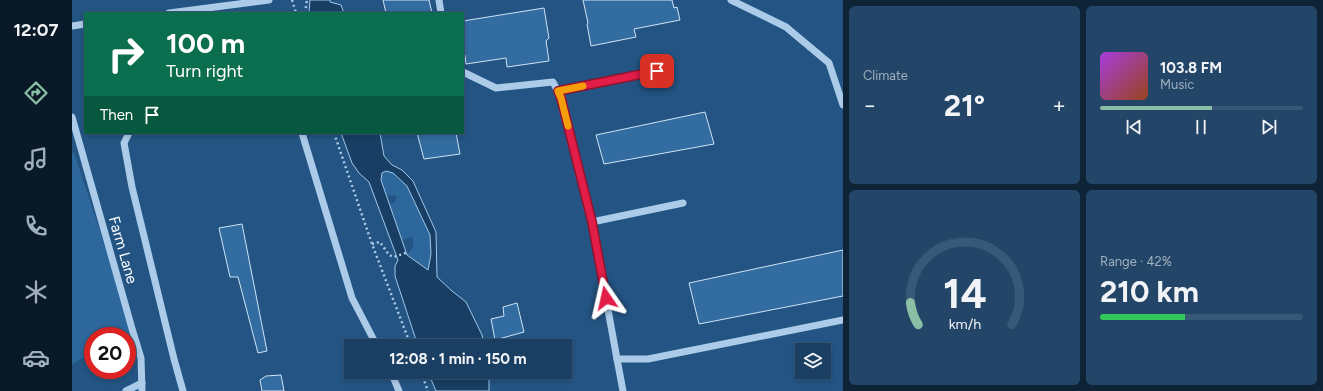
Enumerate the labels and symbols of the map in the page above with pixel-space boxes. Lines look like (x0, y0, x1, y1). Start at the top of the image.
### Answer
pin (640, 54, 674, 88)
street label: Farm Lane (105, 214, 141, 286)
position arrow (585, 277, 627, 319)
speed limit sign: 20 (84, 327, 136, 379)

